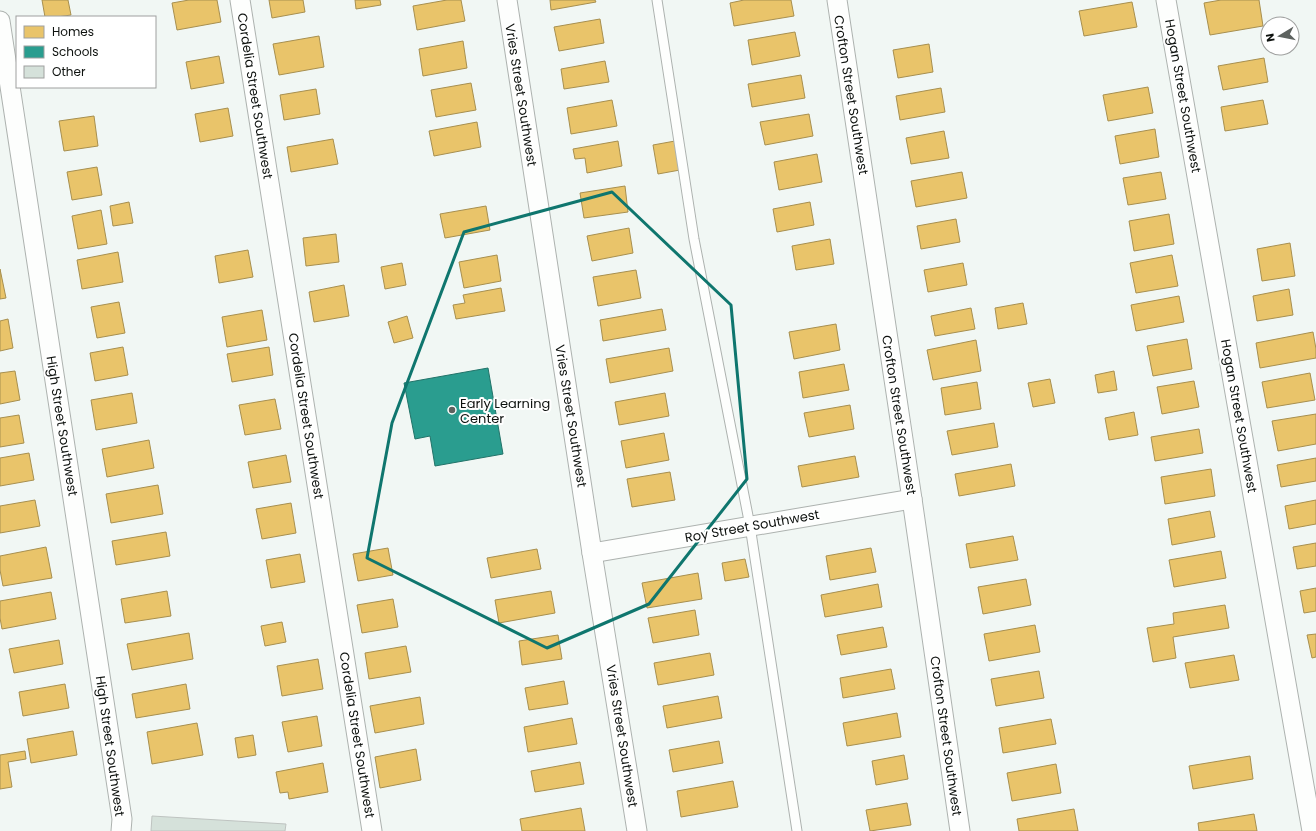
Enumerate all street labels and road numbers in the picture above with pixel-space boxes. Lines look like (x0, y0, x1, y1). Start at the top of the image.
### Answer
street label: Cordelia Street Southwest (232, 12, 278, 181)
street label: Crofton Street Southwest (829, 14, 873, 176)
street label: Hogan Street Southwest (1160, 18, 1206, 175)
street label: Vries Street Southwest (500, 22, 542, 168)
street label: Cordelia Street Southwest (283, 332, 329, 501)
street label: Crofton Street Southwest (877, 334, 921, 496)
street label: Hogan Street Southwest (1216, 338, 1262, 495)
street label: Vries Street Southwest (550, 343, 592, 489)
street label: High Street Southwest (42, 354, 83, 498)
street label: Roy Street Southwest (683, 505, 821, 547)
street label: Cordelia Street Southwest (334, 651, 380, 820)
street label: Crofton Street Southwest (925, 655, 967, 818)
street label: Vries Street Southwest (601, 663, 643, 809)
street label: High Street Southwest (91, 674, 129, 818)

